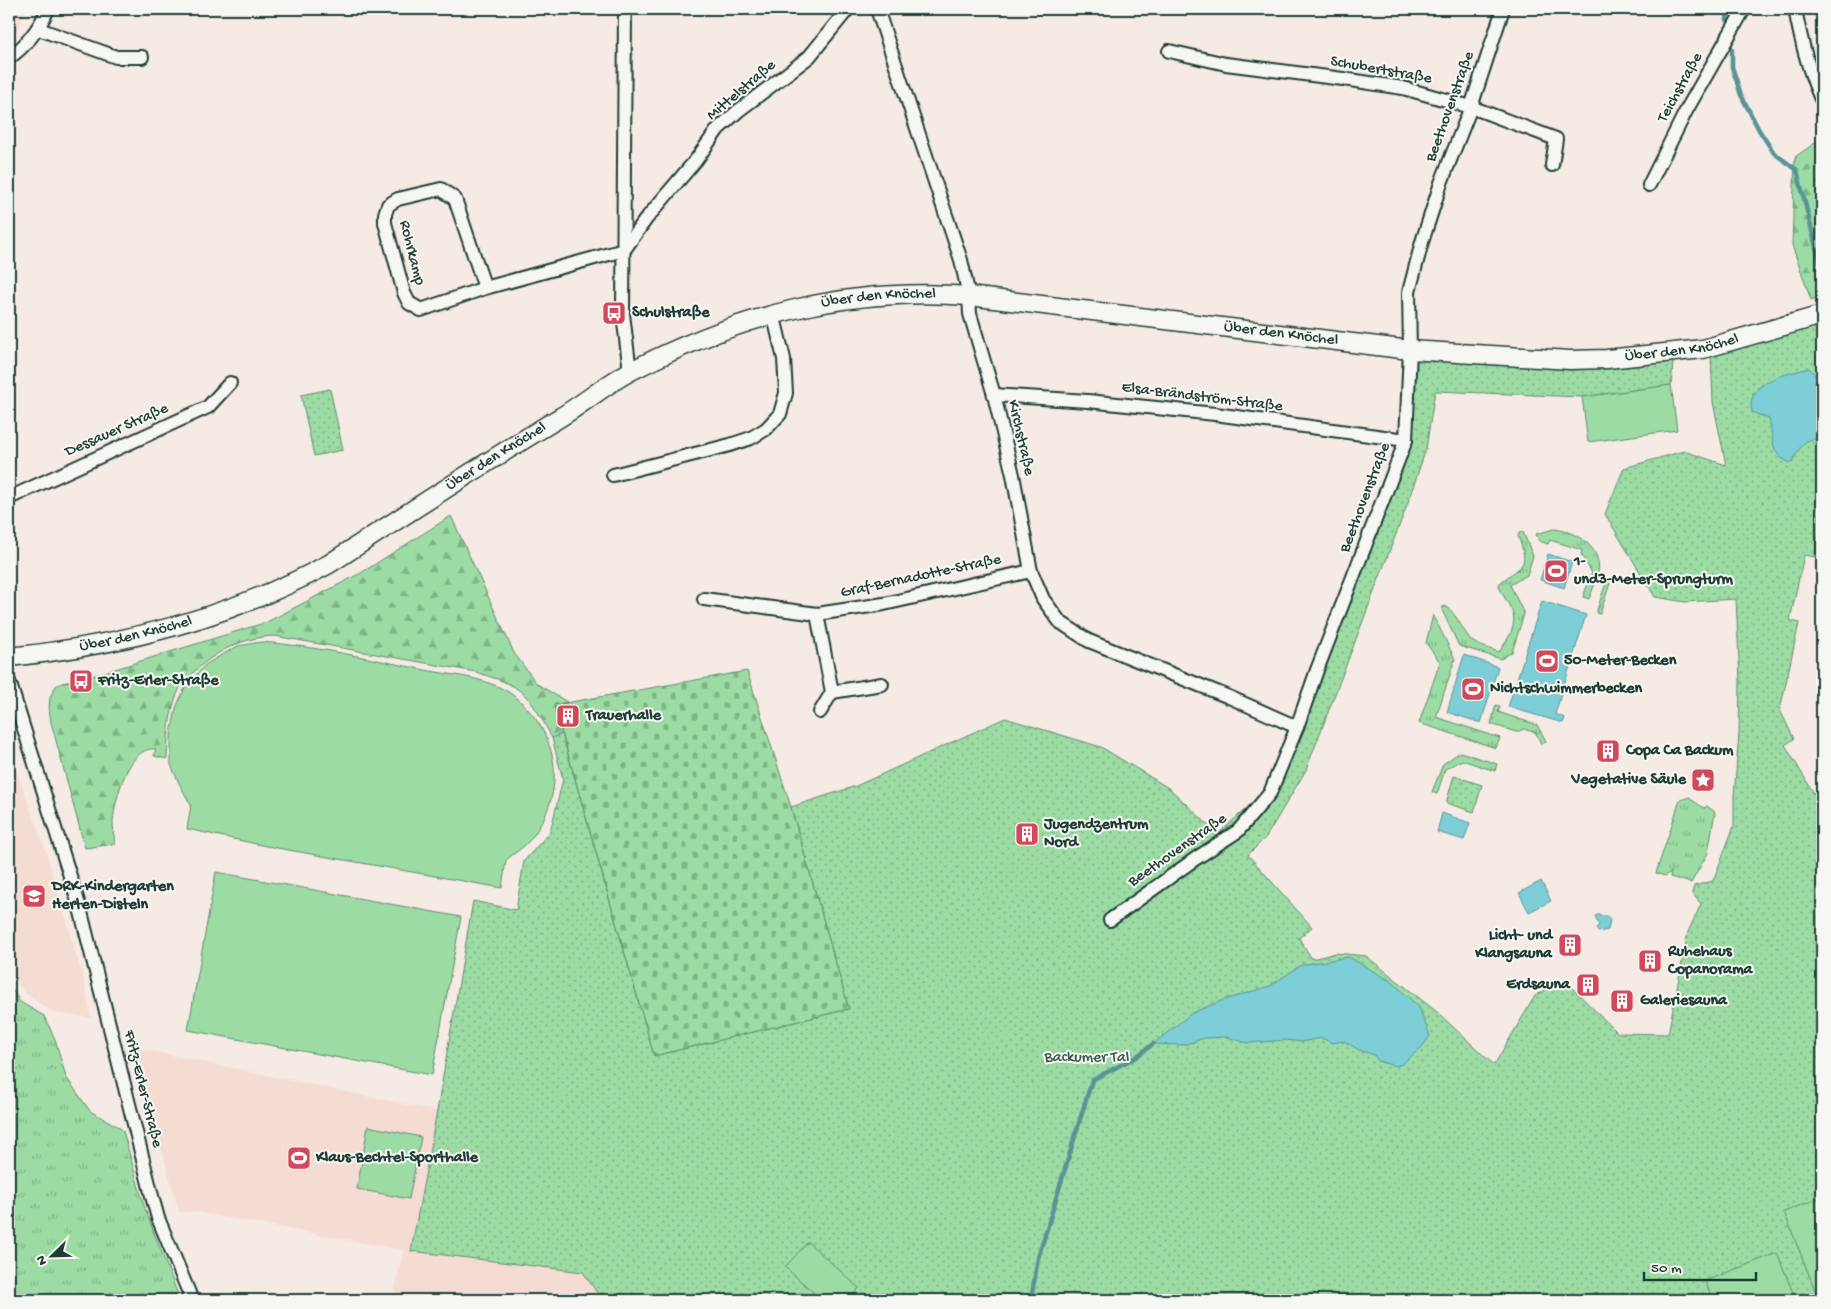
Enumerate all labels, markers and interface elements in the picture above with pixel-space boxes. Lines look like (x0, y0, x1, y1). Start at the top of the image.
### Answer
street label: Beethovenstraße (1422, 49, 1480, 166)
street label: Teichstraße (1654, 49, 1708, 127)
street label: Schubertstraße (1329, 53, 1434, 89)
street label: Mittelstraße (704, 56, 781, 125)
street label: Rohrkamp (394, 219, 428, 288)
street label: Über den Knöchel (820, 285, 936, 313)
bus stop icon: Schulstraße (601, 300, 627, 326)
place label: Schulstraße (632, 304, 710, 323)
street label: Über den Knöchel (1223, 318, 1339, 351)
street label: Über den Knöchel (1624, 330, 1741, 367)
street label: Elsa-Brändström-Straße (1120, 379, 1284, 417)
street label: Kirchstraße (1002, 398, 1038, 478)
street label: Dessauer Straße (61, 399, 172, 463)
street label: Über den Knöchel (442, 418, 550, 495)
street label: Beethovenstraße (1336, 440, 1396, 556)
street label: Graf-Bernadotte-Straße (839, 551, 1004, 603)
place label: 1- und3-Meter-Sprungturm (1573, 553, 1734, 590)
sports icon: 1- und3-Meter-Sprungturm (1543, 558, 1569, 584)
street label: Über den Knöchel (78, 612, 194, 657)
sports icon: 50-Meter-Becken (1534, 648, 1560, 674)
place label: 50-Meter-Becken (1564, 652, 1677, 671)
bus stop icon: Fritz-Erler-Straße (68, 668, 94, 694)
place label: Fritz-Erler-Straße (97, 672, 219, 691)
sports icon: Nichtschwimmerbecken (1460, 676, 1486, 702)
place label: Nichtschwimmerbecken (1490, 680, 1642, 699)
building icon: Trauerhalle (555, 703, 581, 729)
place label: Trauerhalle (584, 707, 662, 726)
building icon: Copa Ca Backum (1595, 738, 1621, 764)
place label: Copa Ca Backum (1625, 742, 1734, 761)
place icon: Vegetative Säule (1690, 767, 1716, 793)
place label: Vegetative Säule (1570, 771, 1687, 790)
street label: Beethovenstraße (1124, 810, 1232, 893)
place label: Jugendzentrum Nord (1043, 816, 1149, 853)
building icon: Jugendzentrum Nord (1014, 821, 1040, 847)
place label: DRK-Kindergarten Herten-Disteln (50, 878, 174, 915)
school or university icon: DRK-Kindergarten Herten-Disteln (21, 883, 47, 909)
place label: Licht- und Klangsauna (1474, 927, 1554, 964)
building icon: Licht- und Klangsauna (1557, 932, 1583, 958)
place label: Ruhehaus Copanorama (1667, 943, 1754, 980)
building icon: Ruhehaus Copanorama (1637, 948, 1663, 974)
building icon: Erdsauna (1575, 972, 1601, 998)
place label: Erdsauna (1506, 976, 1571, 995)
building icon: Galeriesauna (1609, 988, 1635, 1014)
place label: Galeriesauna (1640, 992, 1728, 1011)
street label: Fritz-Erler-Straße (118, 1027, 166, 1150)
park label: Backumer Tal (1044, 1049, 1129, 1068)
sports icon: Klaus-Bechtel-Sporthalle (286, 1145, 312, 1171)
place label: Klaus-Bechtel-Sporthalle (315, 1149, 479, 1168)
north arrow (28, 1232, 78, 1282)
scale bar (1644, 1249, 1756, 1281)
text: N (33, 1253, 52, 1268)
text: 50 m (1651, 1260, 1682, 1278)

